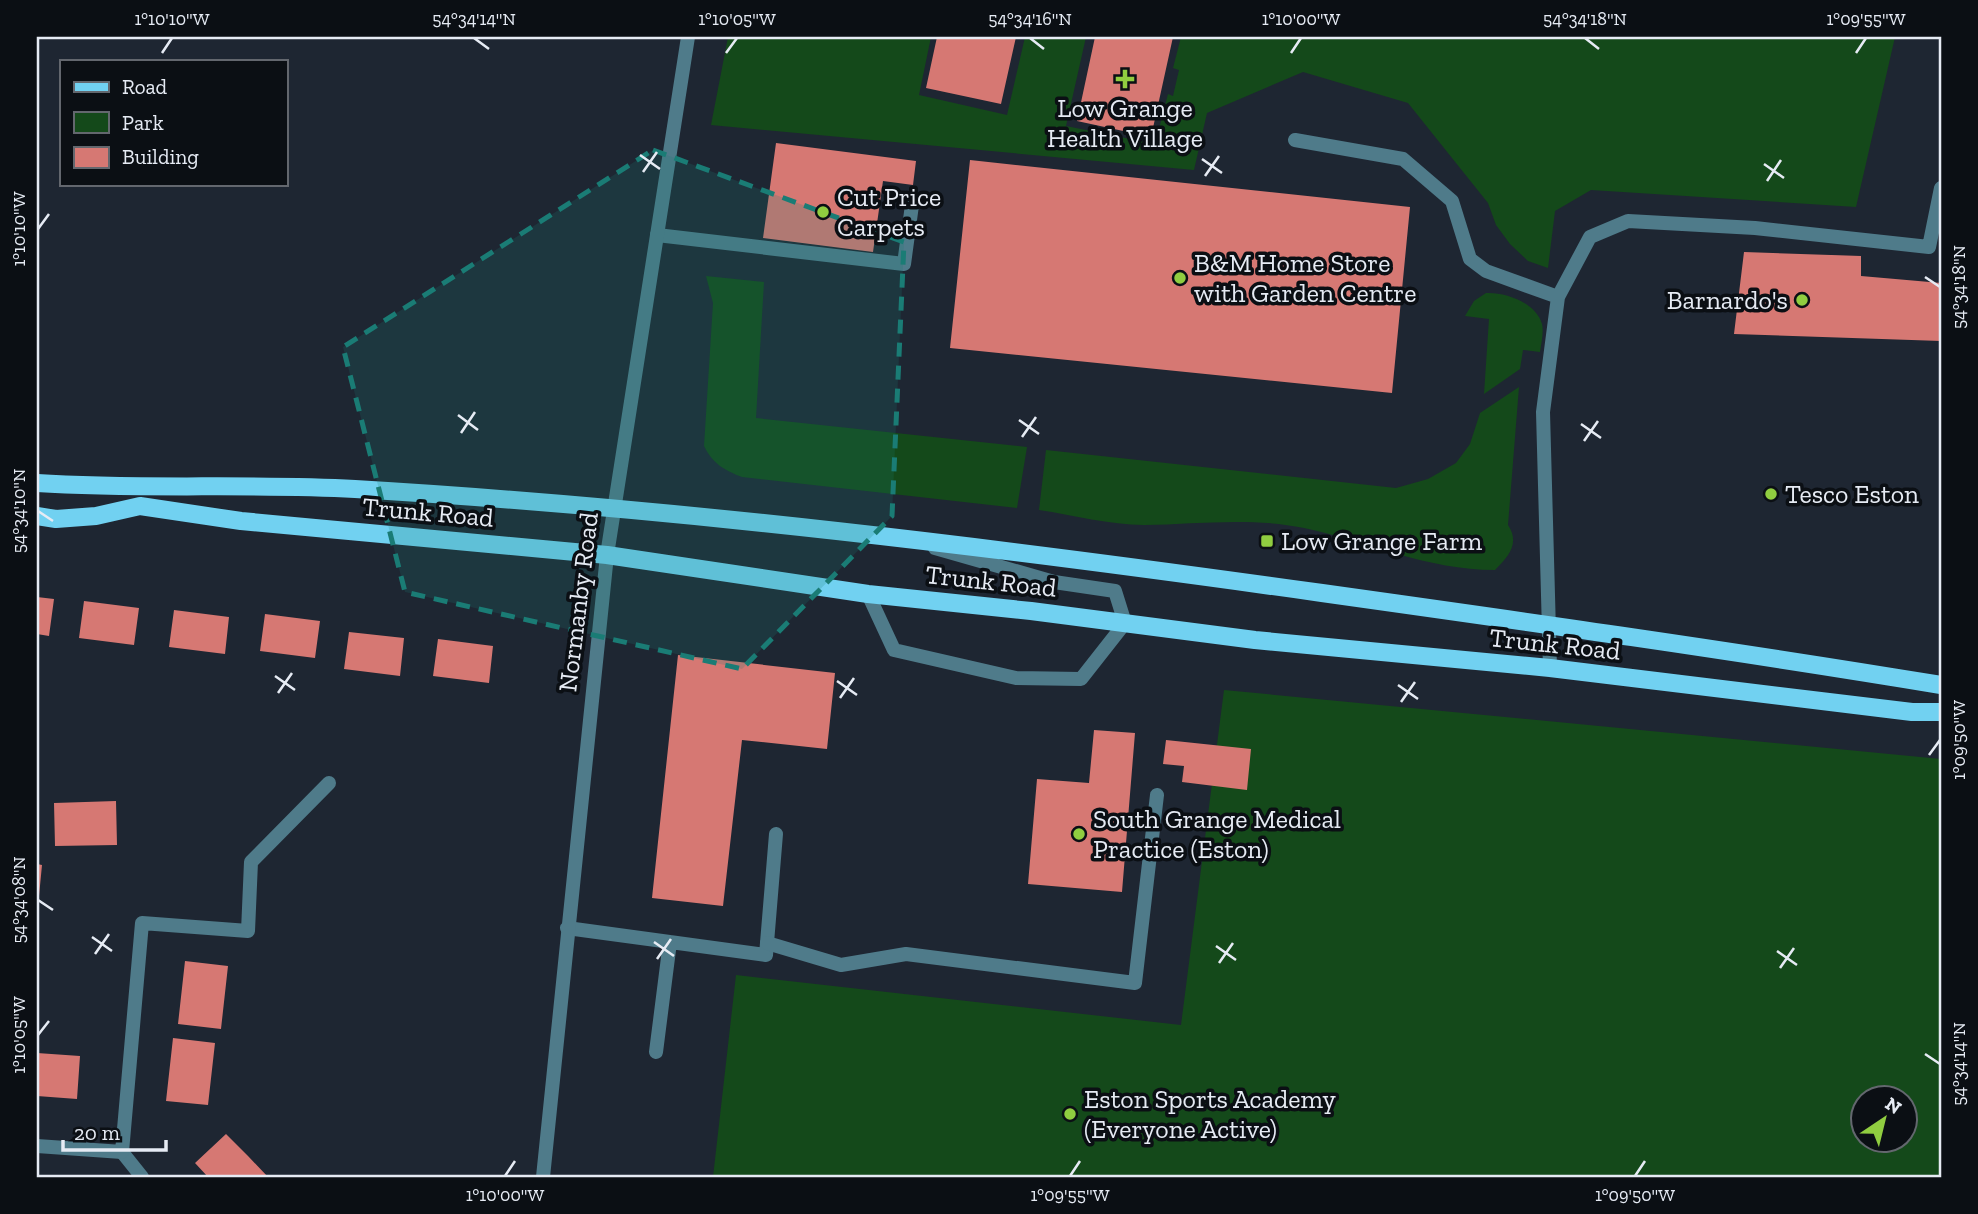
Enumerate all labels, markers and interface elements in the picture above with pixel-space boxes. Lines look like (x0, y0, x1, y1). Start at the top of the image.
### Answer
text: 1°10'10"W (134, 8, 210, 30)
text: 54°34'14"N (432, 8, 516, 30)
text: 1°10'05"W (698, 8, 776, 30)
text: 54°34'16"N (988, 8, 1072, 30)
text: 1°10'00"W (1262, 8, 1341, 30)
text: 54°34'18"N (1543, 8, 1627, 30)
text: 1°09'55"W (1827, 8, 1906, 30)
legend (60, 60, 287, 186)
marker: Low Grange Health Village (1115, 69, 1135, 89)
text: Road (122, 74, 168, 99)
place label: Low Grange Health Village (1047, 92, 1203, 154)
text: Park (122, 110, 164, 135)
text: Building (122, 144, 199, 169)
place label: Cut Price Carpets (837, 181, 941, 243)
text: 1°10'10"W (8, 191, 30, 267)
marker: Cut Price Carpets (815, 204, 831, 220)
text: 54°34'18"N (1948, 245, 1970, 329)
place label: B&M Home Store with Garden Centre (1194, 247, 1416, 309)
marker: B&M Home Store with Garden Centre (1172, 270, 1188, 286)
place label: Barnardo's (1667, 284, 1788, 316)
marker: Barnardo's (1794, 292, 1810, 308)
text: 54°34'10"N (8, 469, 30, 553)
place label: Tesco Eston (1785, 478, 1919, 510)
marker: Tesco Eston (1763, 486, 1779, 502)
street label: Trunk Road (361, 490, 495, 534)
street label: Normanby Road (551, 510, 605, 694)
place label: Low Grange Farm (1281, 525, 1483, 557)
marker: Low Grange Farm (1259, 533, 1275, 549)
street label: Trunk Road (924, 558, 1058, 604)
street label: Trunk Road (1488, 621, 1622, 667)
text: 1°09'50"W (1948, 700, 1970, 780)
place label: South Grange Medical Practice (Eston) (1093, 803, 1341, 865)
marker: South Grange Medical Practice (Eston) (1071, 826, 1087, 842)
text: 54°34'08"N (8, 856, 30, 944)
text: 1°10'05"W (8, 996, 30, 1074)
text: 54°34'14"N (1948, 1022, 1970, 1106)
place label: Eston Sports Academy (Everyone Active) (1084, 1083, 1336, 1145)
north arrow (1848, 1084, 1918, 1154)
text: N (1881, 1092, 1906, 1119)
marker: Eston Sports Academy (Everyone Active) (1062, 1106, 1078, 1122)
scale bar (63, 1109, 166, 1153)
text: 20 m (74, 1120, 120, 1145)
text: 1°10'00"W (466, 1184, 545, 1206)
text: 1°09'55"W (1031, 1184, 1110, 1206)
text: 1°09'50"W (1595, 1184, 1675, 1206)

